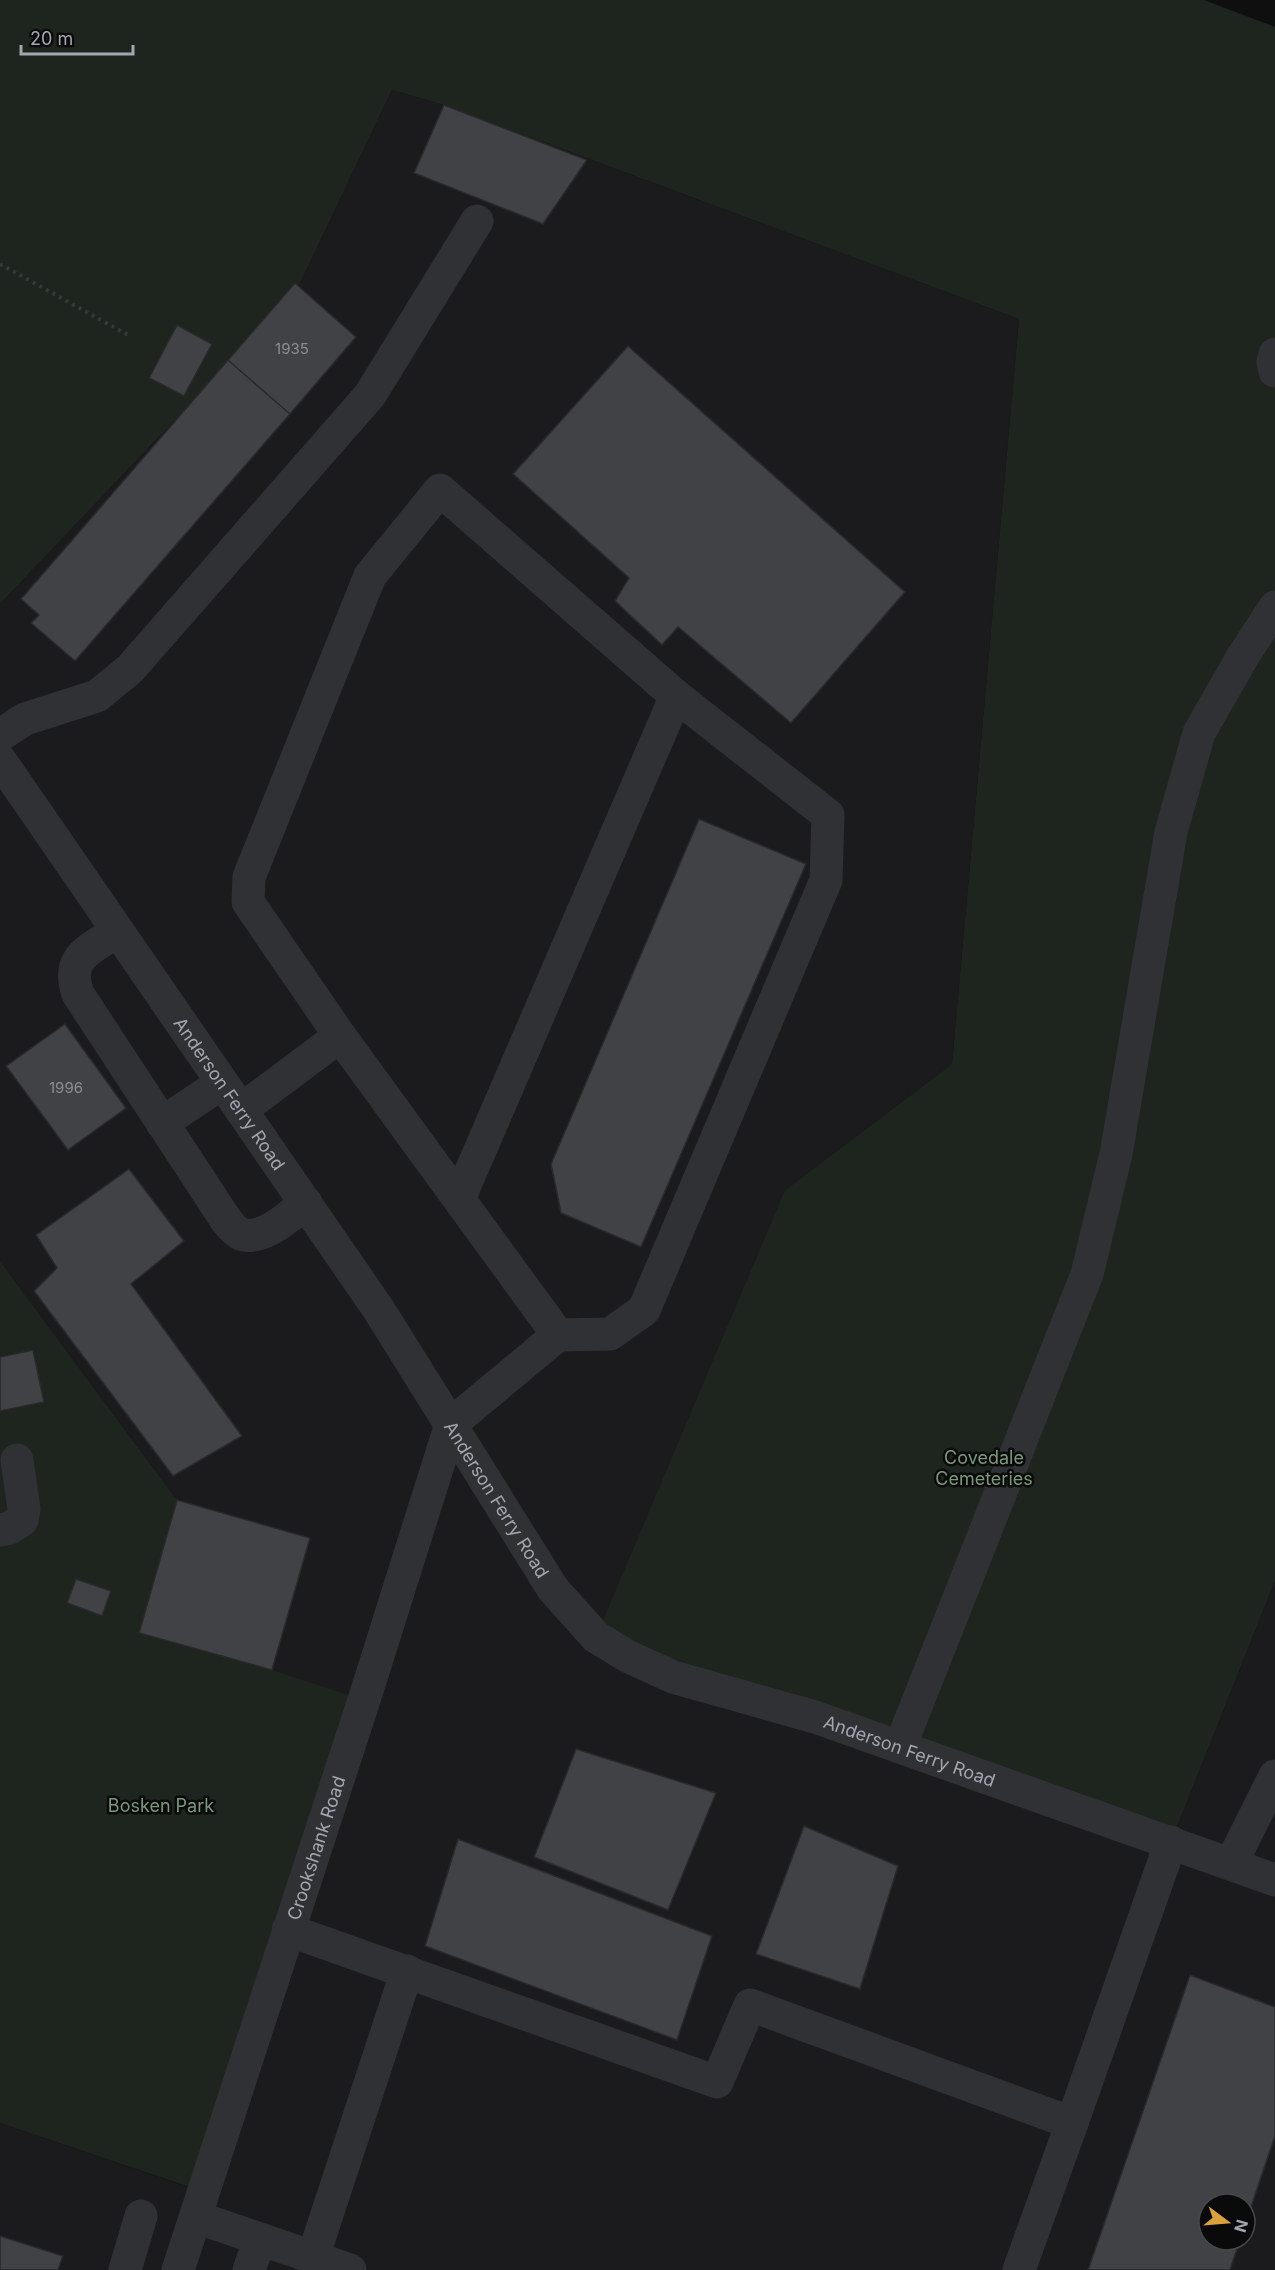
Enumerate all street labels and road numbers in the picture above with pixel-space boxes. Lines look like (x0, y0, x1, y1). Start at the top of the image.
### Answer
street label: Anderson Ferry Road (170, 1013, 290, 1174)
street label: Anderson Ferry Road (440, 1417, 554, 1581)
street label: Anderson Ferry Road (821, 1710, 998, 1791)
street label: Crookshank Road (282, 1773, 349, 1923)

